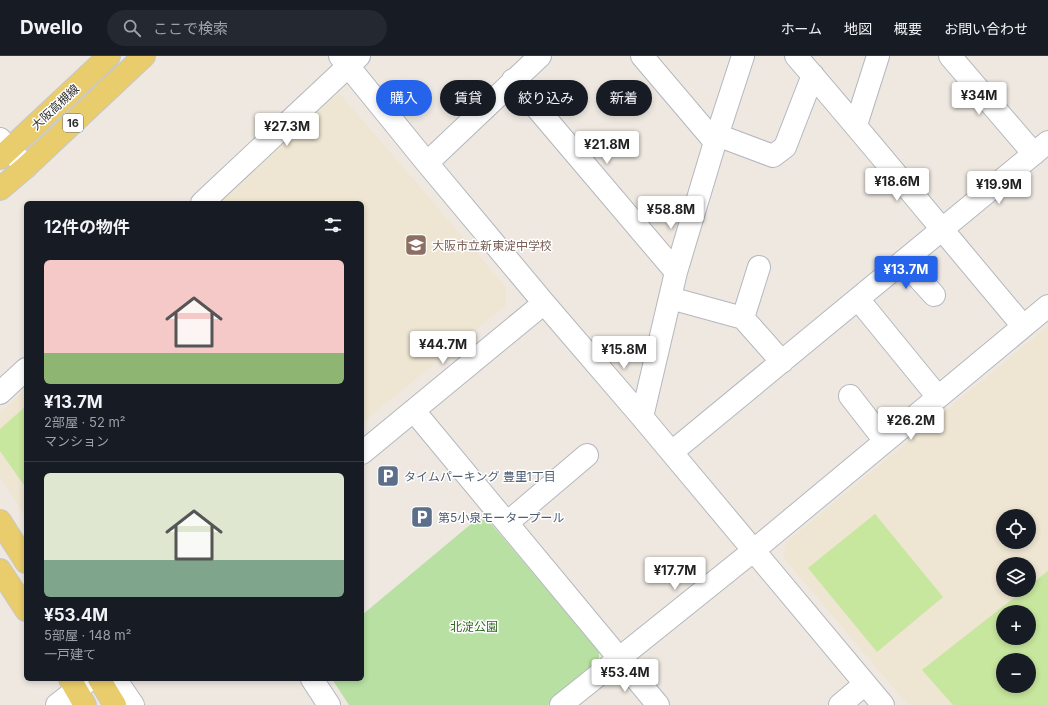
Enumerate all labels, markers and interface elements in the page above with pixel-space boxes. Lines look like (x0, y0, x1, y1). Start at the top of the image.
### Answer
search box (107, 10, 387, 46)
text: Dwello (20, 16, 83, 39)
icon: search (121, 17, 143, 39)
text: ここで検索 (153, 19, 228, 38)
text: ホーム (780, 20, 822, 37)
text: 地図 (844, 20, 872, 37)
text: 概要 (894, 20, 922, 37)
text: お問い合わせ (944, 20, 1028, 37)
chip: 購入 (376, 80, 432, 116)
chip: 賃貸 (440, 80, 496, 116)
chip: 絞り込み (504, 80, 588, 116)
chip: 新着 (596, 80, 652, 116)
street label: 大阪高槻線 (28, 81, 82, 133)
pin: ¥34M (955, 82, 1003, 116)
text: ¥34M (961, 87, 997, 103)
pin: ¥27.3M (254, 113, 320, 147)
road number: 16 (63, 114, 83, 132)
text: ¥27.3M (264, 118, 310, 134)
pin: ¥21.8M (574, 131, 640, 165)
text: ¥21.8M (584, 136, 630, 152)
pin: ¥18.6M (864, 168, 930, 202)
pin: ¥19.9M (966, 171, 1032, 205)
text: ¥18.6M (874, 173, 920, 189)
text: ¥19.9M (976, 176, 1022, 192)
pin: ¥58.8M (638, 196, 704, 230)
text: ¥58.8M (647, 201, 695, 217)
icon: filters (322, 214, 344, 236)
text: 12件の物件 (44, 217, 130, 237)
school or university icon: 大阪市立新東淀中学校 (403, 232, 429, 258)
place label: 大阪市立新東淀中学校 (432, 238, 552, 253)
pin: ¥13.7M (873, 256, 939, 290)
text: ¥13.7M (884, 261, 928, 277)
icon: home (158, 286, 230, 358)
pin: ¥44.7M (410, 331, 476, 365)
text: ¥44.7M (419, 336, 467, 352)
pin: ¥15.8M (591, 336, 657, 370)
text: ¥15.8M (601, 341, 647, 357)
text: ¥13.7M (44, 392, 103, 412)
pin: ¥26.2M (878, 407, 944, 441)
text: ¥26.2M (887, 412, 935, 428)
text: 2部屋 · 52 m² (44, 414, 126, 430)
text: マンション (44, 433, 109, 449)
parking icon: タイムパーキング 豊里1丁目 (375, 463, 401, 489)
place label: タイムパーキング 豊里1丁目 (404, 469, 556, 484)
icon: home (158, 499, 230, 571)
parking icon: 第5小泉モータープール (409, 504, 435, 530)
map controls (996, 509, 1036, 693)
button: locate (996, 509, 1036, 549)
place label: 第5小泉モータープール (438, 510, 565, 525)
pin: ¥17.7M (642, 557, 708, 591)
button: layers (996, 557, 1036, 597)
text: ¥17.7M (654, 562, 696, 578)
text: ¥53.4M (44, 605, 108, 625)
button: + (996, 605, 1036, 645)
park label: 北淀公園 (450, 619, 498, 634)
text: 5部屋 · 148 m² (44, 627, 131, 643)
text: 一戸建て (44, 646, 96, 662)
button: − (996, 653, 1036, 693)
pin: ¥53.4M (592, 659, 658, 693)
text: ¥53.4M (600, 664, 650, 680)

